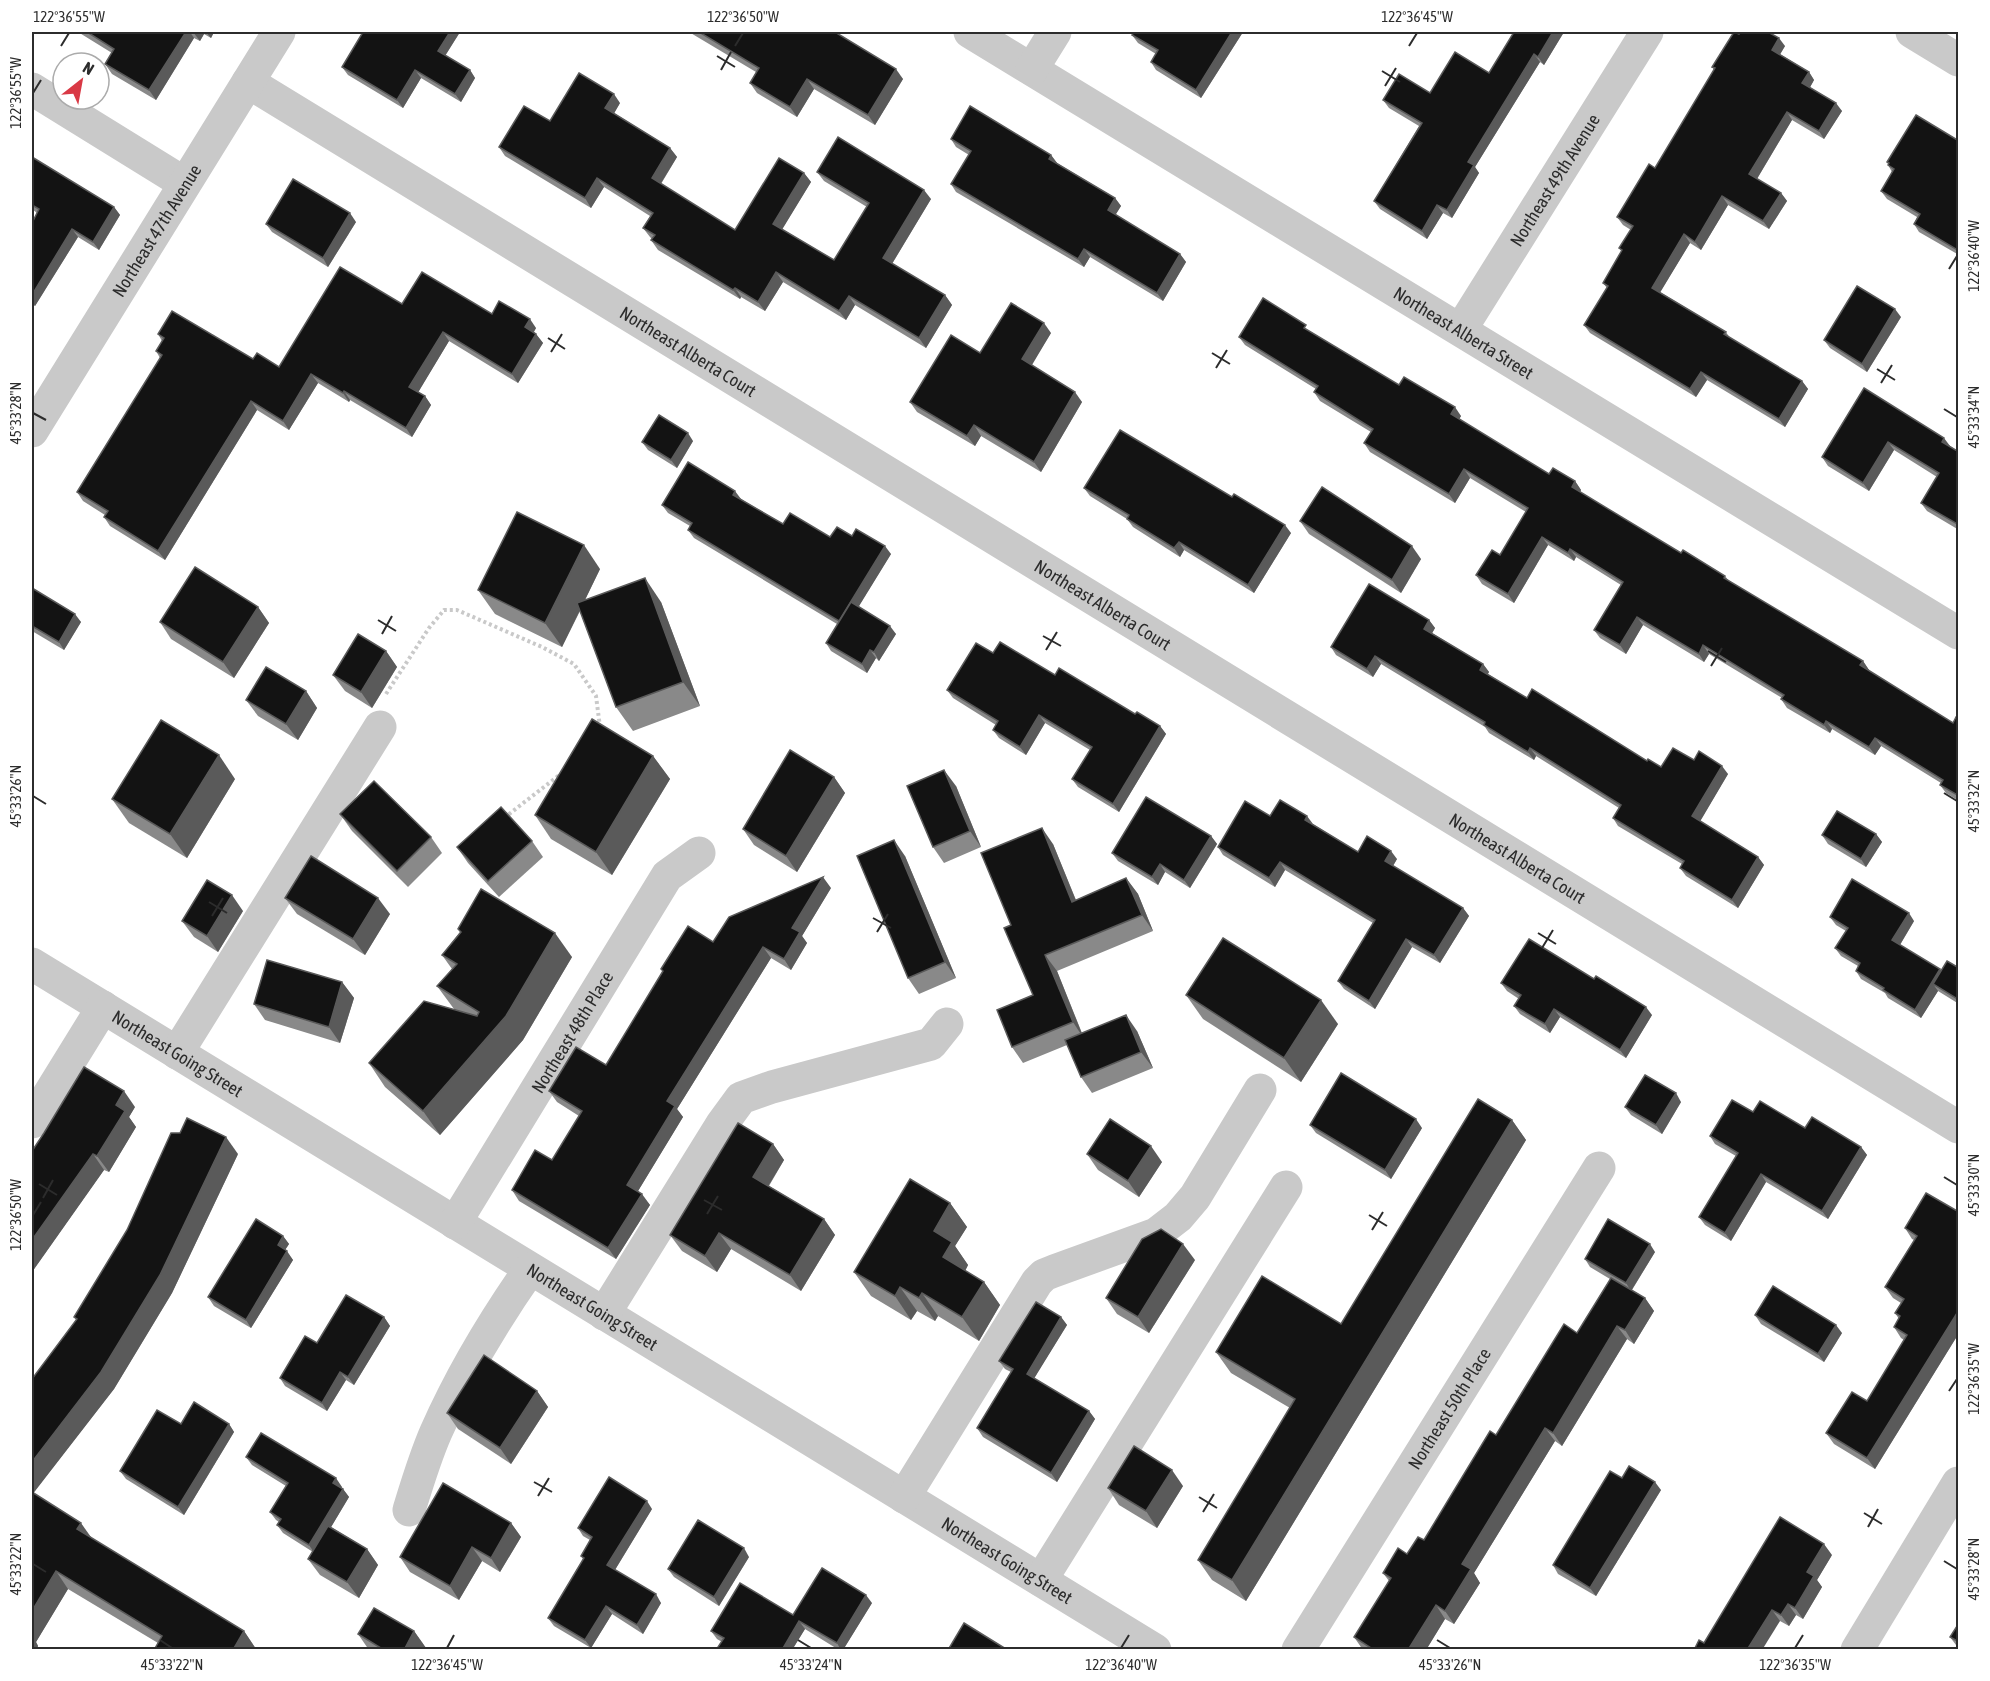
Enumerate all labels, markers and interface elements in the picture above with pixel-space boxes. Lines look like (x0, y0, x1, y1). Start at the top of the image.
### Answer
text: 122°36'55"W (33, 8, 105, 25)
text: 122°36'50"W (707, 8, 779, 25)
text: 122°36'45"W (1381, 8, 1453, 25)
north arrow (51, 51, 111, 111)
text: 122°36'55"W (7, 57, 24, 129)
text: N (80, 58, 97, 78)
street label: Northeast 49th Avenue (1505, 110, 1604, 250)
street label: Northeast 47th Avenue (107, 160, 205, 300)
text: 122°36'40"W (1965, 220, 1982, 292)
street label: Northeast Alberta Street (1390, 282, 1538, 383)
street label: Northeast Alberta Court (616, 301, 760, 401)
text: 45°33'28"N (7, 382, 24, 444)
text: 45°33'34"N (1965, 386, 1982, 448)
street label: Northeast Alberta Court (1031, 555, 1175, 654)
text: 45°33'26"N (7, 765, 24, 827)
text: 45°33'32"N (1965, 770, 1982, 832)
street label: Northeast Alberta Court (1446, 808, 1590, 908)
street label: Northeast 48th Place (527, 967, 617, 1097)
street label: Northeast Going Street (109, 1005, 247, 1101)
text: 45°33'30"N (1965, 1154, 1982, 1216)
text: 122°36'50"W (7, 1179, 24, 1251)
street label: Northeast Going Street (523, 1259, 662, 1354)
text: 122°36'35"W (1965, 1343, 1982, 1415)
street label: Northeast 50th Place (1403, 1344, 1495, 1473)
street label: Northeast Going Street (938, 1512, 1077, 1608)
text: 45°33'22"N (7, 1533, 24, 1595)
text: 45°33'28"N (1965, 1538, 1982, 1600)
text: 45°33'22"N (141, 1656, 203, 1673)
text: 122°36'45"W (411, 1656, 483, 1673)
text: 45°33'24"N (780, 1656, 842, 1673)
text: 122°36'40"W (1085, 1656, 1157, 1673)
text: 45°33'26"N (1419, 1656, 1481, 1673)
text: 122°36'35"W (1759, 1656, 1831, 1673)

